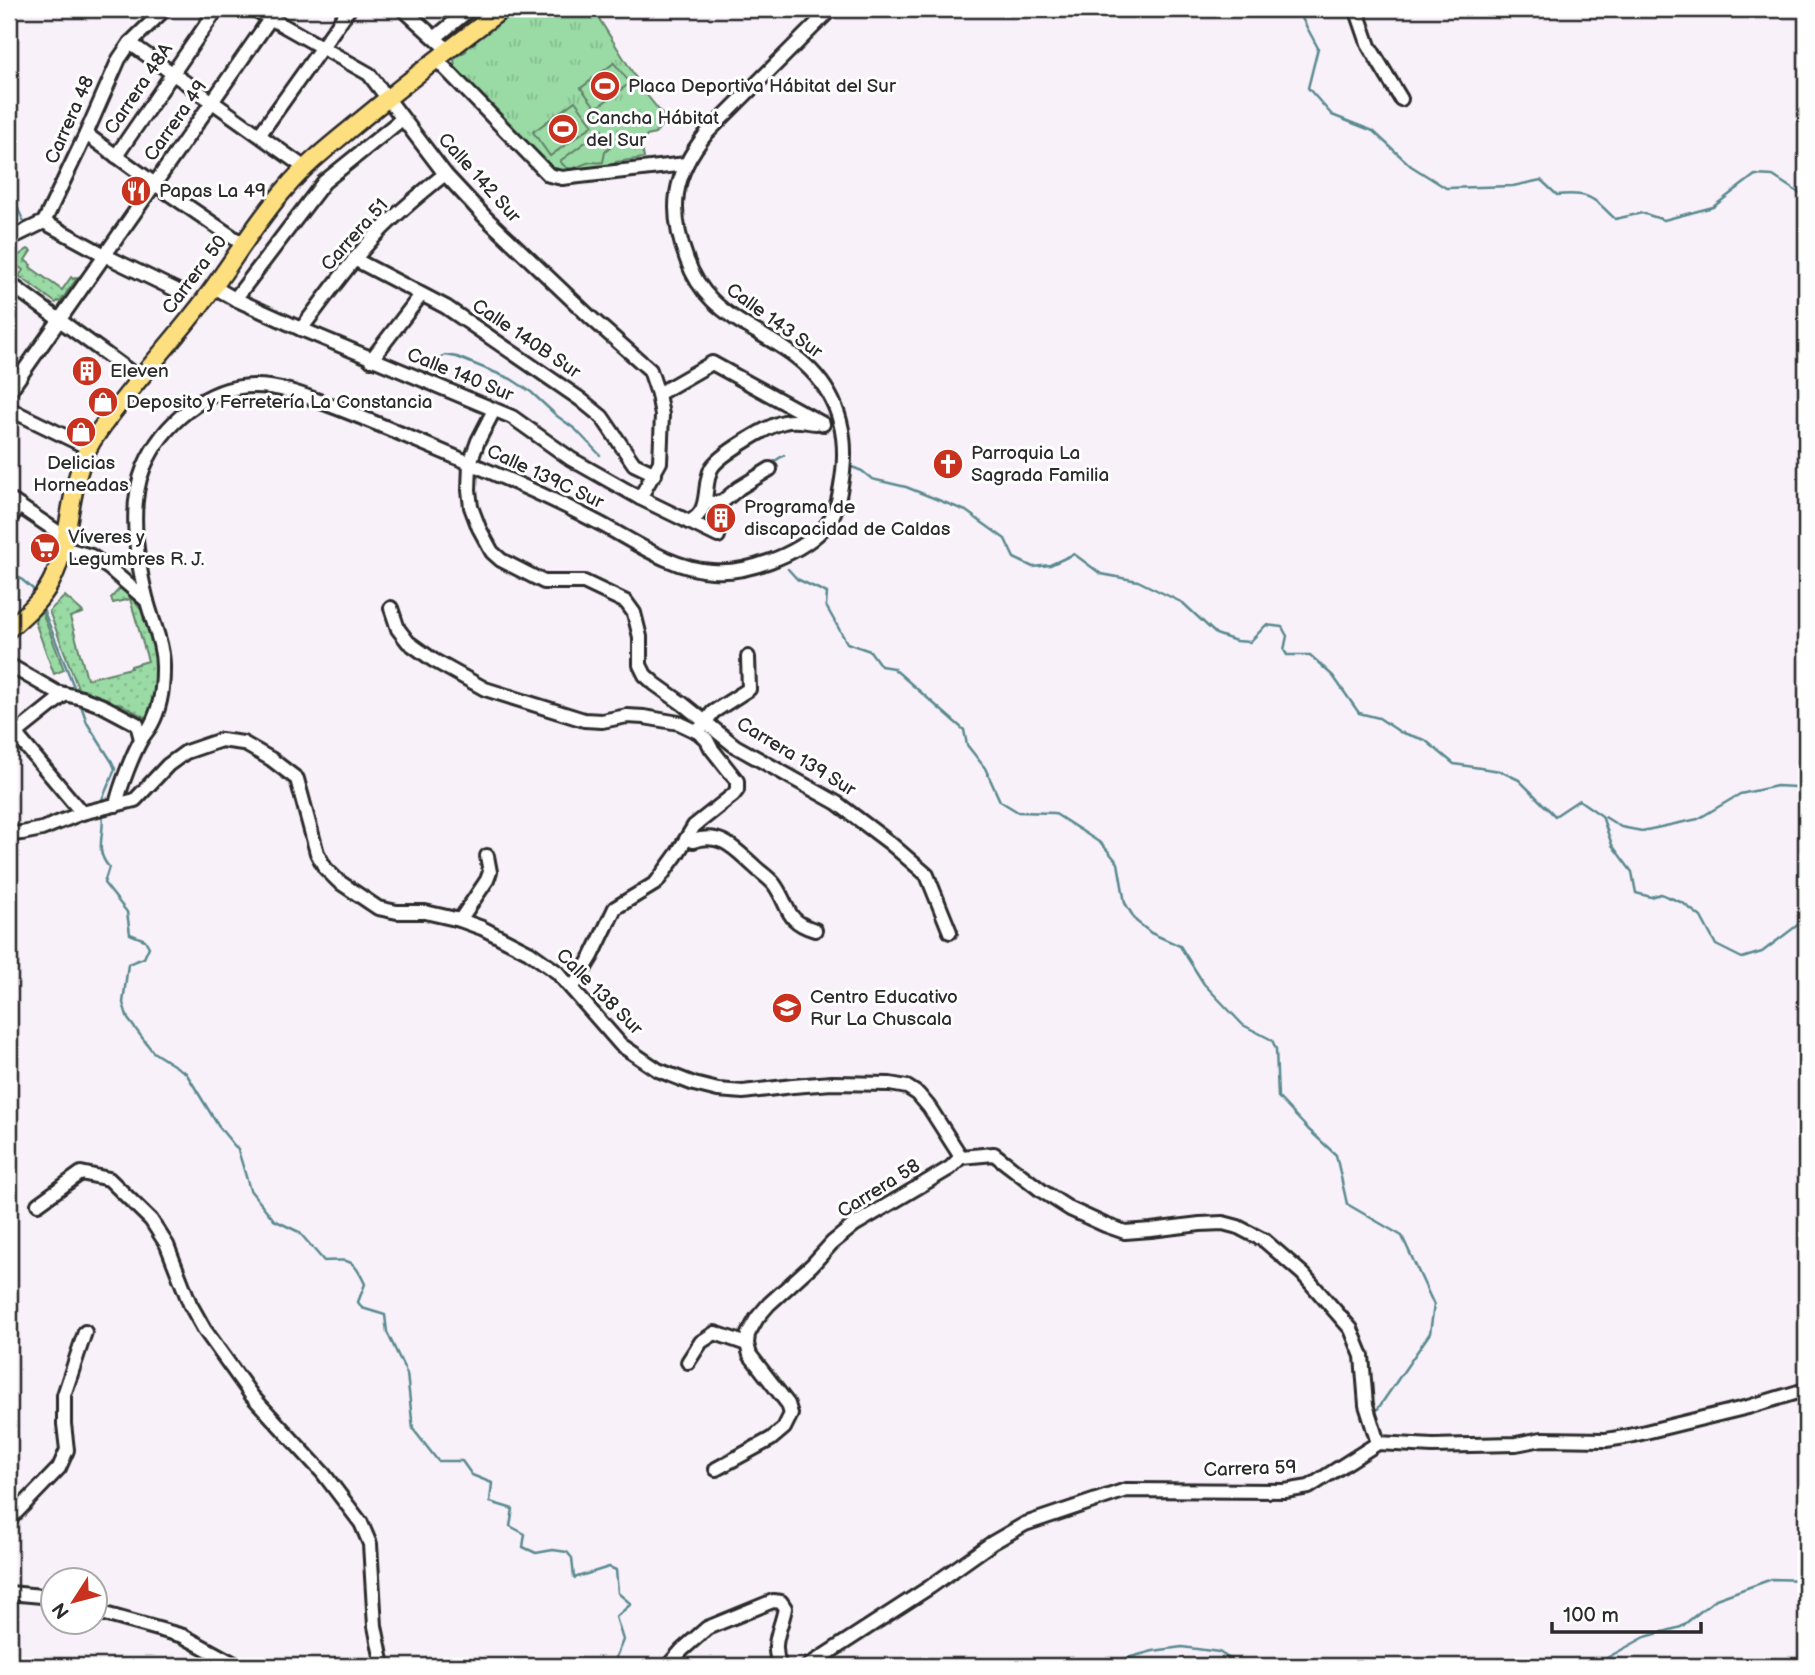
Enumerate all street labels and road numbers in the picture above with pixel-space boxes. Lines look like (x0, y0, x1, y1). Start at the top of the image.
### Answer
street label: Carrera 48A (100, 39, 178, 139)
street label: Carrera 48 (40, 72, 100, 168)
street label: Carrera 49 (140, 76, 212, 166)
street label: Calle 142 Sur (433, 128, 526, 228)
street label: Carrera 51 (317, 194, 393, 276)
street label: Carrera 50 (158, 231, 232, 319)
street label: Calle 143 Sur (721, 278, 828, 364)
street label: Calle 140B Sur (467, 294, 586, 384)
street label: Calle 140 Sur (403, 343, 518, 407)
street label: Calle 139C Sur (483, 440, 608, 515)
street label: Carrera 139 Sur (732, 712, 861, 802)
street label: Calle 138 Sur (551, 944, 648, 1041)
street label: Carrera 58 (833, 1155, 925, 1223)
street label: Carrera 59 (1203, 1456, 1297, 1482)

